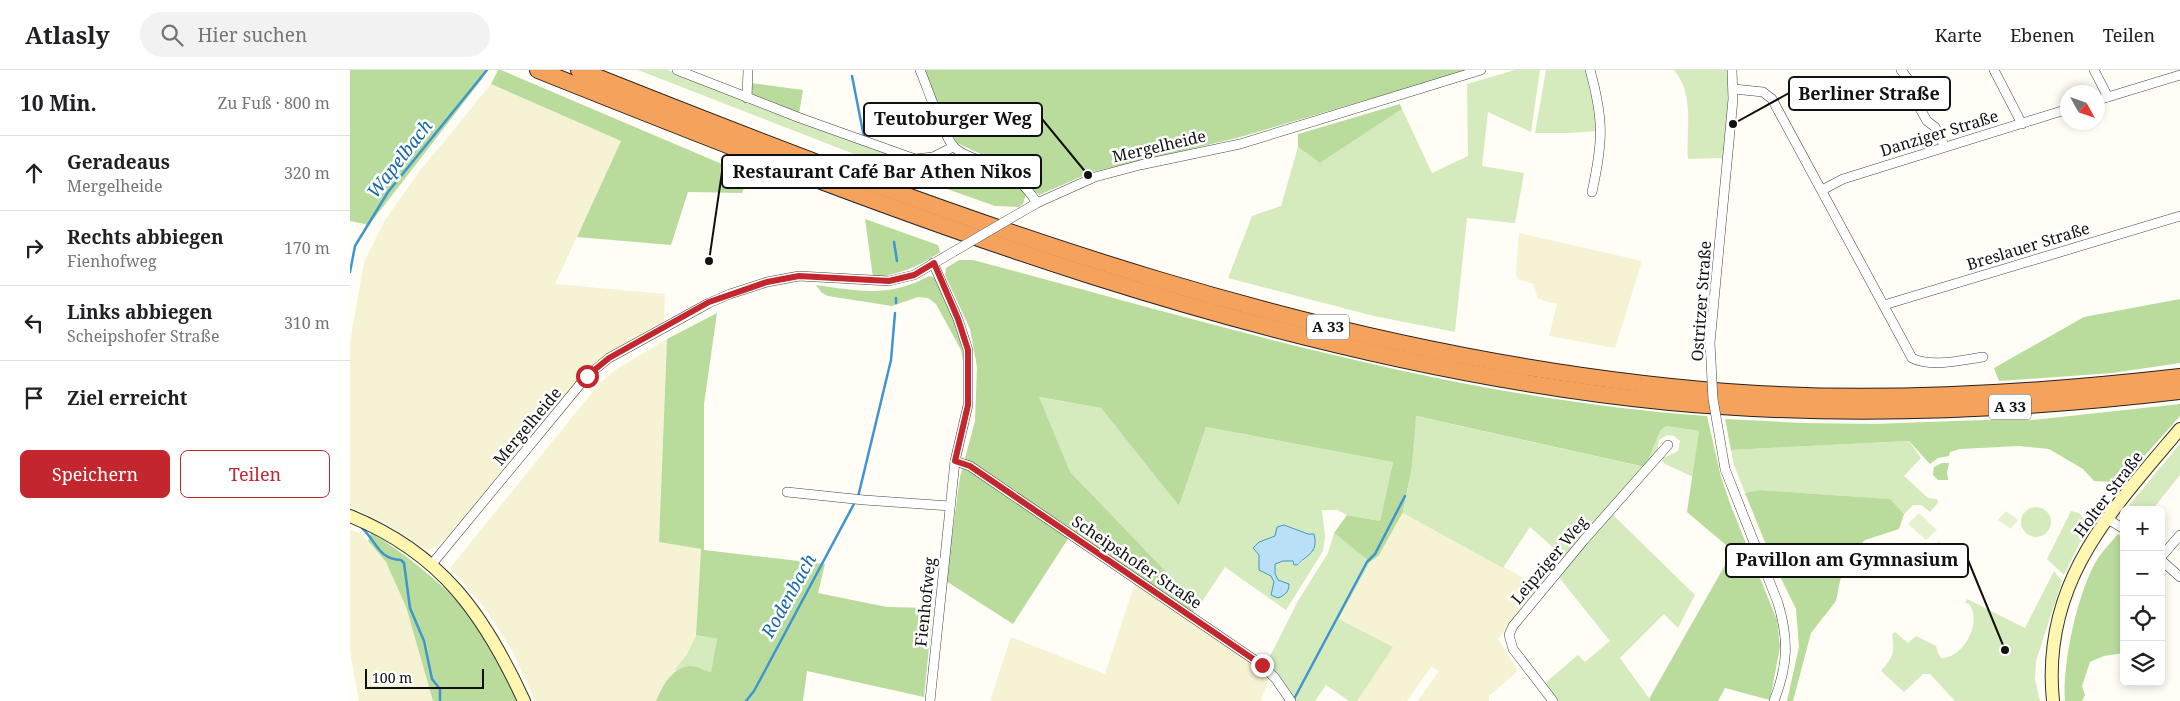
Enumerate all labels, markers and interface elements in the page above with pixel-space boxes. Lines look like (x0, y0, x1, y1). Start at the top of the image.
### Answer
search box (140, 12, 490, 57)
text: Atlasly (25, 18, 110, 51)
icon: search (158, 21, 186, 49)
text: Hier suchen (198, 22, 307, 48)
text: Karte (1935, 23, 1982, 47)
text: Ebenen (2010, 23, 2075, 47)
text: Teilen (2103, 23, 2155, 47)
callout: Berliner Straße (1789, 77, 1950, 110)
text: Berliner Straße (1798, 81, 1940, 105)
north arrow (2060, 85, 2105, 130)
text: 10 Min. (20, 89, 97, 117)
text: Zu Fuß · 800 m (218, 92, 330, 114)
callout: Teutoburger Weg (864, 103, 1042, 136)
street label: Danziger Straße (1877, 105, 2001, 161)
text: Teutoburger Weg (874, 106, 1033, 130)
water label: Wapelbach (361, 114, 437, 202)
street label: Mergelheide (1110, 125, 1208, 167)
text: Geradeaus (67, 149, 170, 175)
callout: Restaurant Café Bar Athen Nikos (722, 155, 1041, 188)
icon: ahead (20, 159, 48, 187)
text: Restaurant Café Bar Athen Nikos (733, 159, 1032, 183)
text: 320 m (284, 162, 330, 184)
text: Mergelheide (67, 175, 162, 197)
street label: Breslauer Straße (1964, 217, 2092, 275)
text: Rechts abbiegen (67, 224, 224, 250)
icon: right (20, 234, 48, 262)
text: 170 m (284, 237, 330, 259)
street label: Ostritzer Straße (1686, 240, 1716, 362)
text: Fienhofweg (67, 250, 157, 272)
text: Links abbiegen (67, 299, 213, 325)
icon: left (20, 309, 48, 337)
text: 310 m (284, 312, 330, 334)
road number: A 33 (1307, 314, 1349, 340)
text: Scheipshofer Straße (67, 325, 219, 347)
route start (576, 365, 599, 388)
street label: Mergelheide (488, 382, 566, 470)
icon: arrive (20, 384, 48, 412)
text: Ziel erreicht (67, 385, 188, 411)
road number: A 33 (1989, 394, 2031, 420)
street label: Holter Straße (2068, 447, 2148, 541)
button: Speichern (20, 450, 170, 498)
button: Teilen (180, 450, 330, 498)
map controls (2120, 506, 2165, 686)
button: + (2120, 506, 2165, 551)
street label: Scheipshofer Straße (1068, 510, 1206, 614)
street label: Leipziger Weg (1506, 511, 1593, 609)
callout: Pavillon am Gymnasium (1726, 544, 1968, 577)
text: Pavillon am Gymnasium (1736, 547, 1959, 571)
water label: Rodenbach (755, 549, 821, 643)
button: − (2120, 551, 2165, 596)
street label: Fienhofweg (909, 556, 941, 648)
button: locate (2120, 596, 2165, 641)
button: layers (2120, 641, 2165, 686)
route end (1251, 654, 1274, 677)
scale bar (365, 666, 484, 689)
text: 100 m (372, 668, 412, 687)

